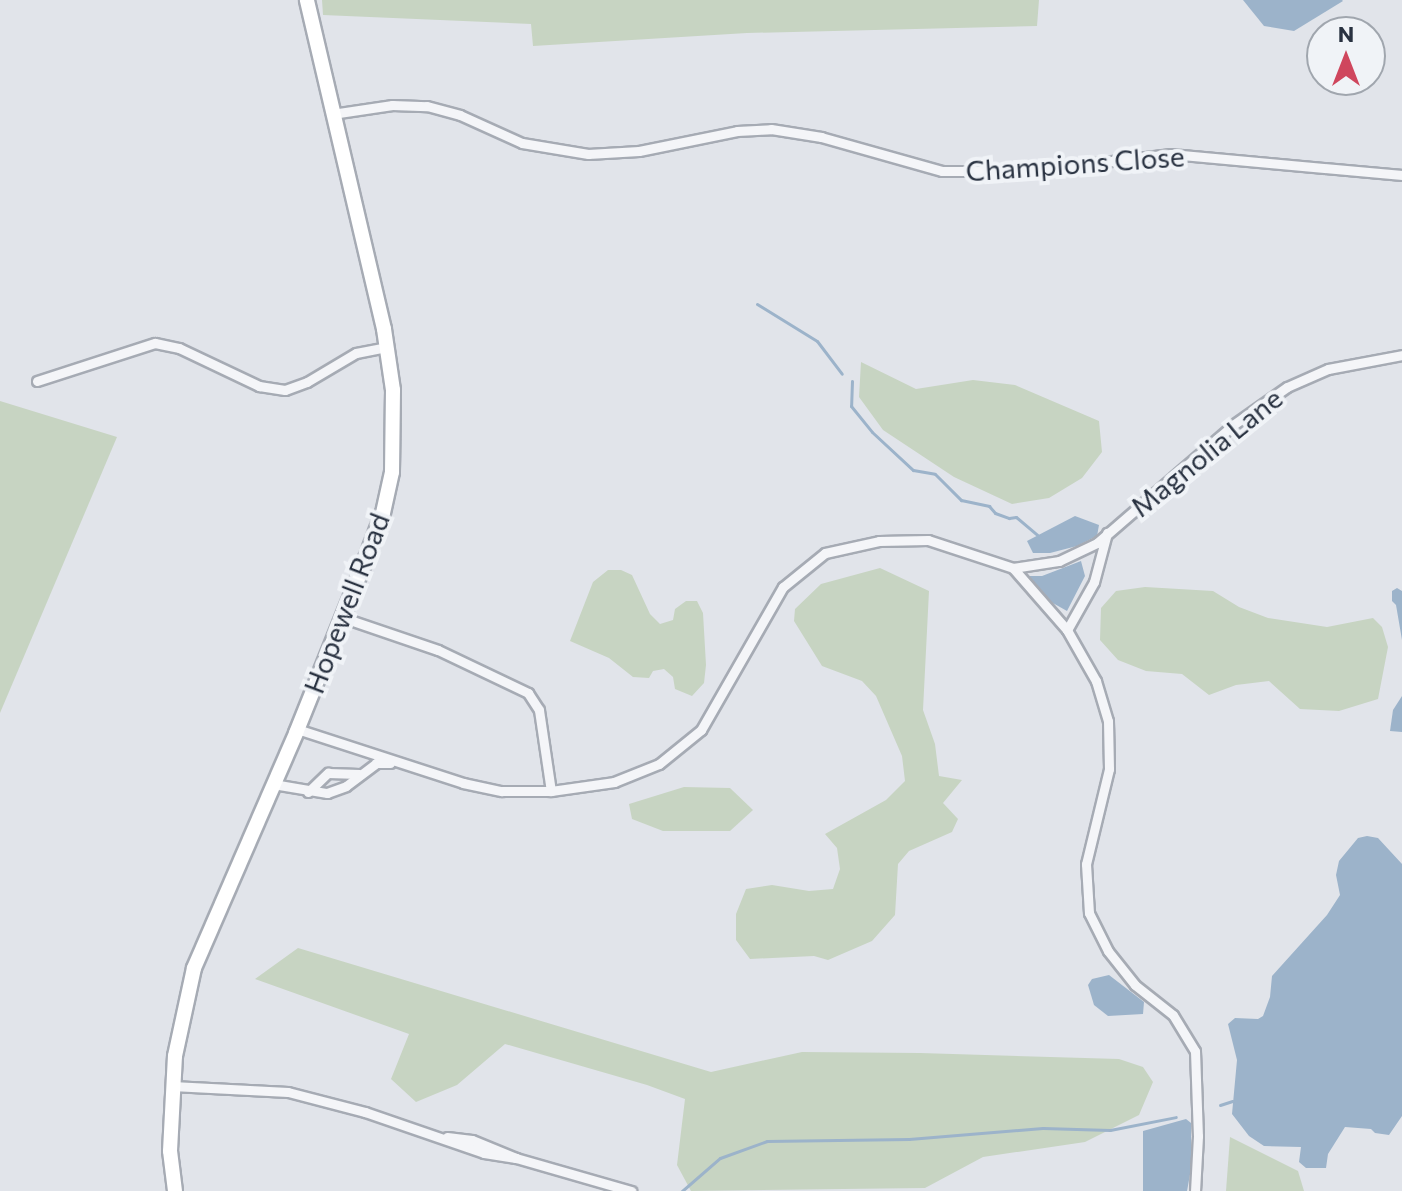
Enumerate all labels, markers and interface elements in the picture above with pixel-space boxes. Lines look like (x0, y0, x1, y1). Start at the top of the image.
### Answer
north arrow (1306, 16, 1386, 96)
text: N (1338, 20, 1354, 47)
street label: Champions Close (965, 139, 1185, 187)
street label: Magnolia Lane (1124, 381, 1288, 523)
street label: Hopewell Road (296, 508, 396, 698)

